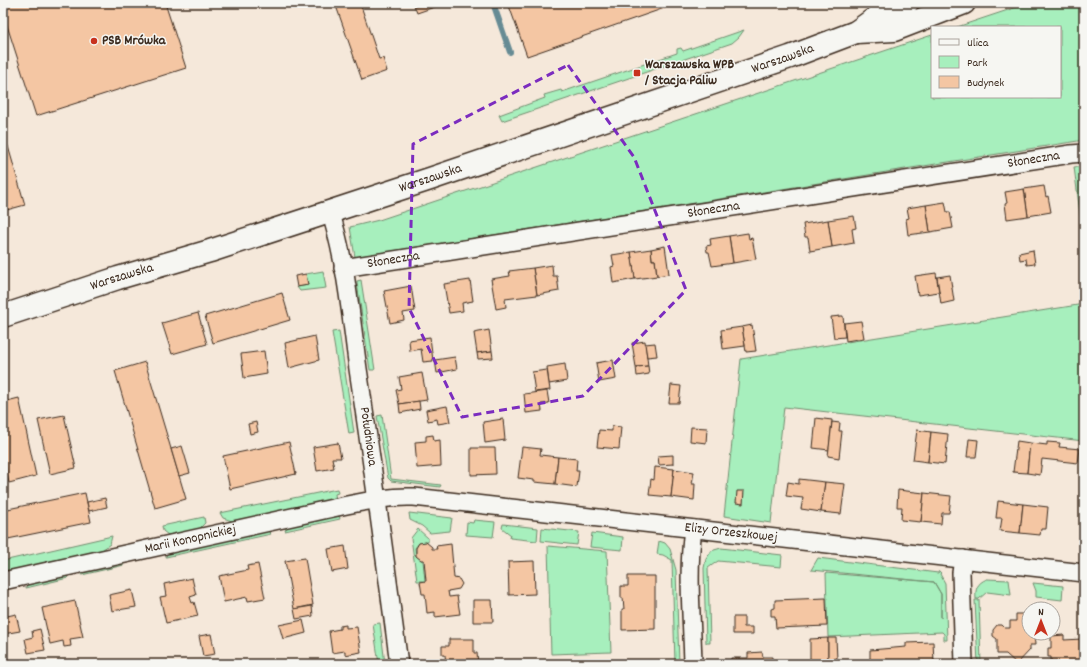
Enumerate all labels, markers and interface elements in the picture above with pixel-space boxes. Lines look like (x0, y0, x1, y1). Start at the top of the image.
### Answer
legend (931, 26, 1061, 98)
place label: PSB Mrówka (102, 31, 167, 51)
text: Ulica (967, 35, 989, 52)
marker: PSB Mrówka (89, 36, 99, 46)
street label: Warszawska (749, 39, 817, 79)
place label: Warszawska WPB / Stacja Paliw (644, 55, 734, 91)
text: Park (967, 55, 988, 72)
marker: Warszawska WPB / Stacja Paliw (632, 68, 642, 78)
text: Budynek (967, 75, 1004, 92)
street label: Słoneczna (1006, 146, 1062, 174)
street label: Warszawska (397, 159, 465, 198)
street label: Słoneczna (686, 196, 741, 224)
street label: Słoneczna (366, 246, 421, 274)
street label: Warszawska (88, 258, 156, 296)
street label: Południowa (354, 406, 382, 468)
street label: Elizy Orzeszkowej (684, 518, 779, 548)
street label: Marii Konopnickiej (143, 520, 238, 559)
north arrow (1021, 601, 1061, 641)
text: N (1038, 605, 1044, 621)

